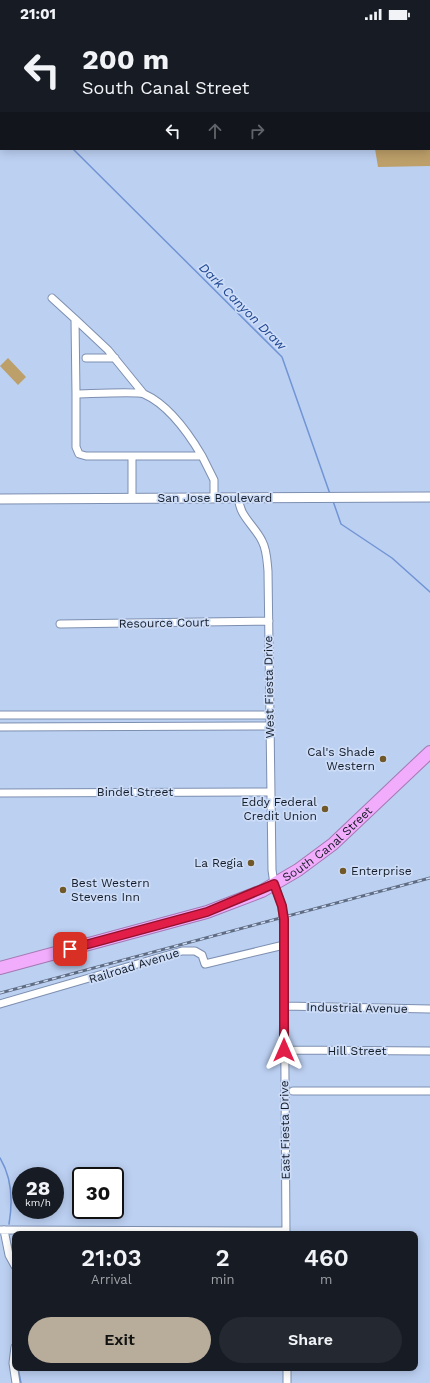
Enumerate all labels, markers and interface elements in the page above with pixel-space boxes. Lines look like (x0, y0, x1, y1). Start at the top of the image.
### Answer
text: 21:01 (20, 5, 56, 23)
text: 200 m (82, 43, 169, 76)
icon: left (16, 44, 68, 96)
text: South Canal Street (82, 77, 249, 98)
icon: left (162, 120, 184, 142)
icon: ahead (204, 120, 226, 142)
icon: right (246, 120, 268, 142)
water label: Dark Canyon Draw (196, 260, 290, 353)
street label: San Jose Boulevard (158, 491, 272, 505)
street label: Resource Court (119, 615, 209, 631)
street label: West Fiesta Drive (261, 635, 277, 738)
place label: Cal's Shade Western (307, 745, 375, 773)
marker: Cal's Shade Western (378, 754, 388, 764)
street label: Bindel Street (97, 785, 173, 799)
place label: Eddy Federal Credit Union (241, 795, 317, 823)
street label: South Canal Street (280, 804, 375, 885)
marker: Eddy Federal Credit Union (320, 804, 330, 814)
place label: La Regia (194, 856, 243, 870)
marker: La Regia (246, 858, 256, 868)
place label: Enterprise (351, 864, 412, 878)
marker: Enterprise (338, 866, 348, 876)
place label: Best Western Stevens Inn (71, 876, 150, 904)
marker: Best Western Stevens Inn (58, 885, 68, 895)
pin (53, 932, 87, 966)
icon: arrive (59, 938, 81, 960)
street label: Railroad Avenue (87, 946, 181, 986)
street label: Industrial Avenue (306, 1000, 408, 1016)
position arrow (263, 1029, 305, 1071)
street label: Hill Street (327, 1044, 387, 1058)
street label: East Fiesta Drive (277, 1080, 293, 1180)
speed limit sign: 30 (72, 1167, 124, 1219)
text: 28 (26, 1176, 50, 1200)
text: km/h (25, 1197, 51, 1208)
text: 21:03 (81, 1244, 142, 1272)
text: 2 (216, 1244, 230, 1272)
text: 460 (304, 1244, 349, 1272)
text: Arrival (91, 1272, 132, 1287)
text: min (211, 1272, 235, 1287)
text: m (320, 1272, 333, 1287)
button: Exit (28, 1317, 211, 1363)
button: Share (219, 1317, 402, 1363)

